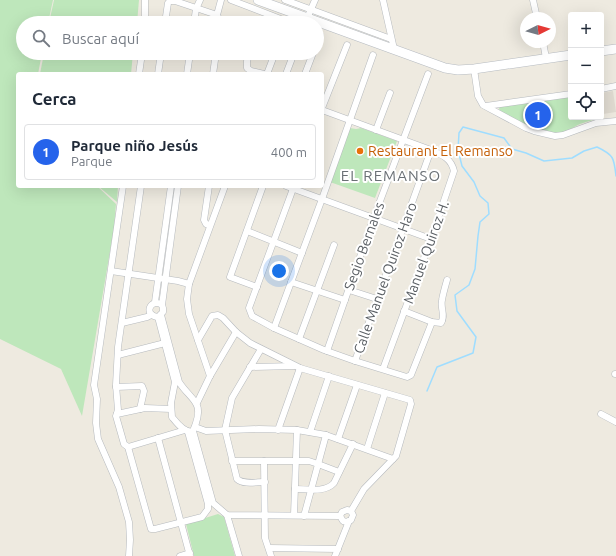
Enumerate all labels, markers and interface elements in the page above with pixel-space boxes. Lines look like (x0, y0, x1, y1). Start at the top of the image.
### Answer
north arrow (520, 12, 556, 48)
map controls (568, 12, 604, 120)
button: + (568, 12, 604, 48)
search box (16, 16, 324, 60)
icon: search (30, 27, 52, 49)
text: Buscar aquí (62, 30, 139, 47)
button: − (568, 48, 604, 84)
button: locate (568, 84, 604, 120)
text: Cerca (32, 89, 77, 108)
pin: 1 (525, 100, 551, 130)
text: Parque niño Jesús (71, 137, 198, 154)
place label: Restaurant El Remanso (368, 143, 513, 159)
text: 1 (42, 145, 50, 159)
text: 400 m (271, 145, 307, 159)
marker: Restaurant El Remanso (355, 146, 365, 156)
text: Parque (71, 154, 112, 168)
district label: EL REMANSO (341, 167, 441, 184)
street label: Manuel Quiroz H. (400, 198, 452, 306)
street label: Segio Bernales (341, 200, 387, 292)
street label: Calle Manuel Quiroz Haro (350, 200, 420, 356)
your location (269, 261, 289, 281)

